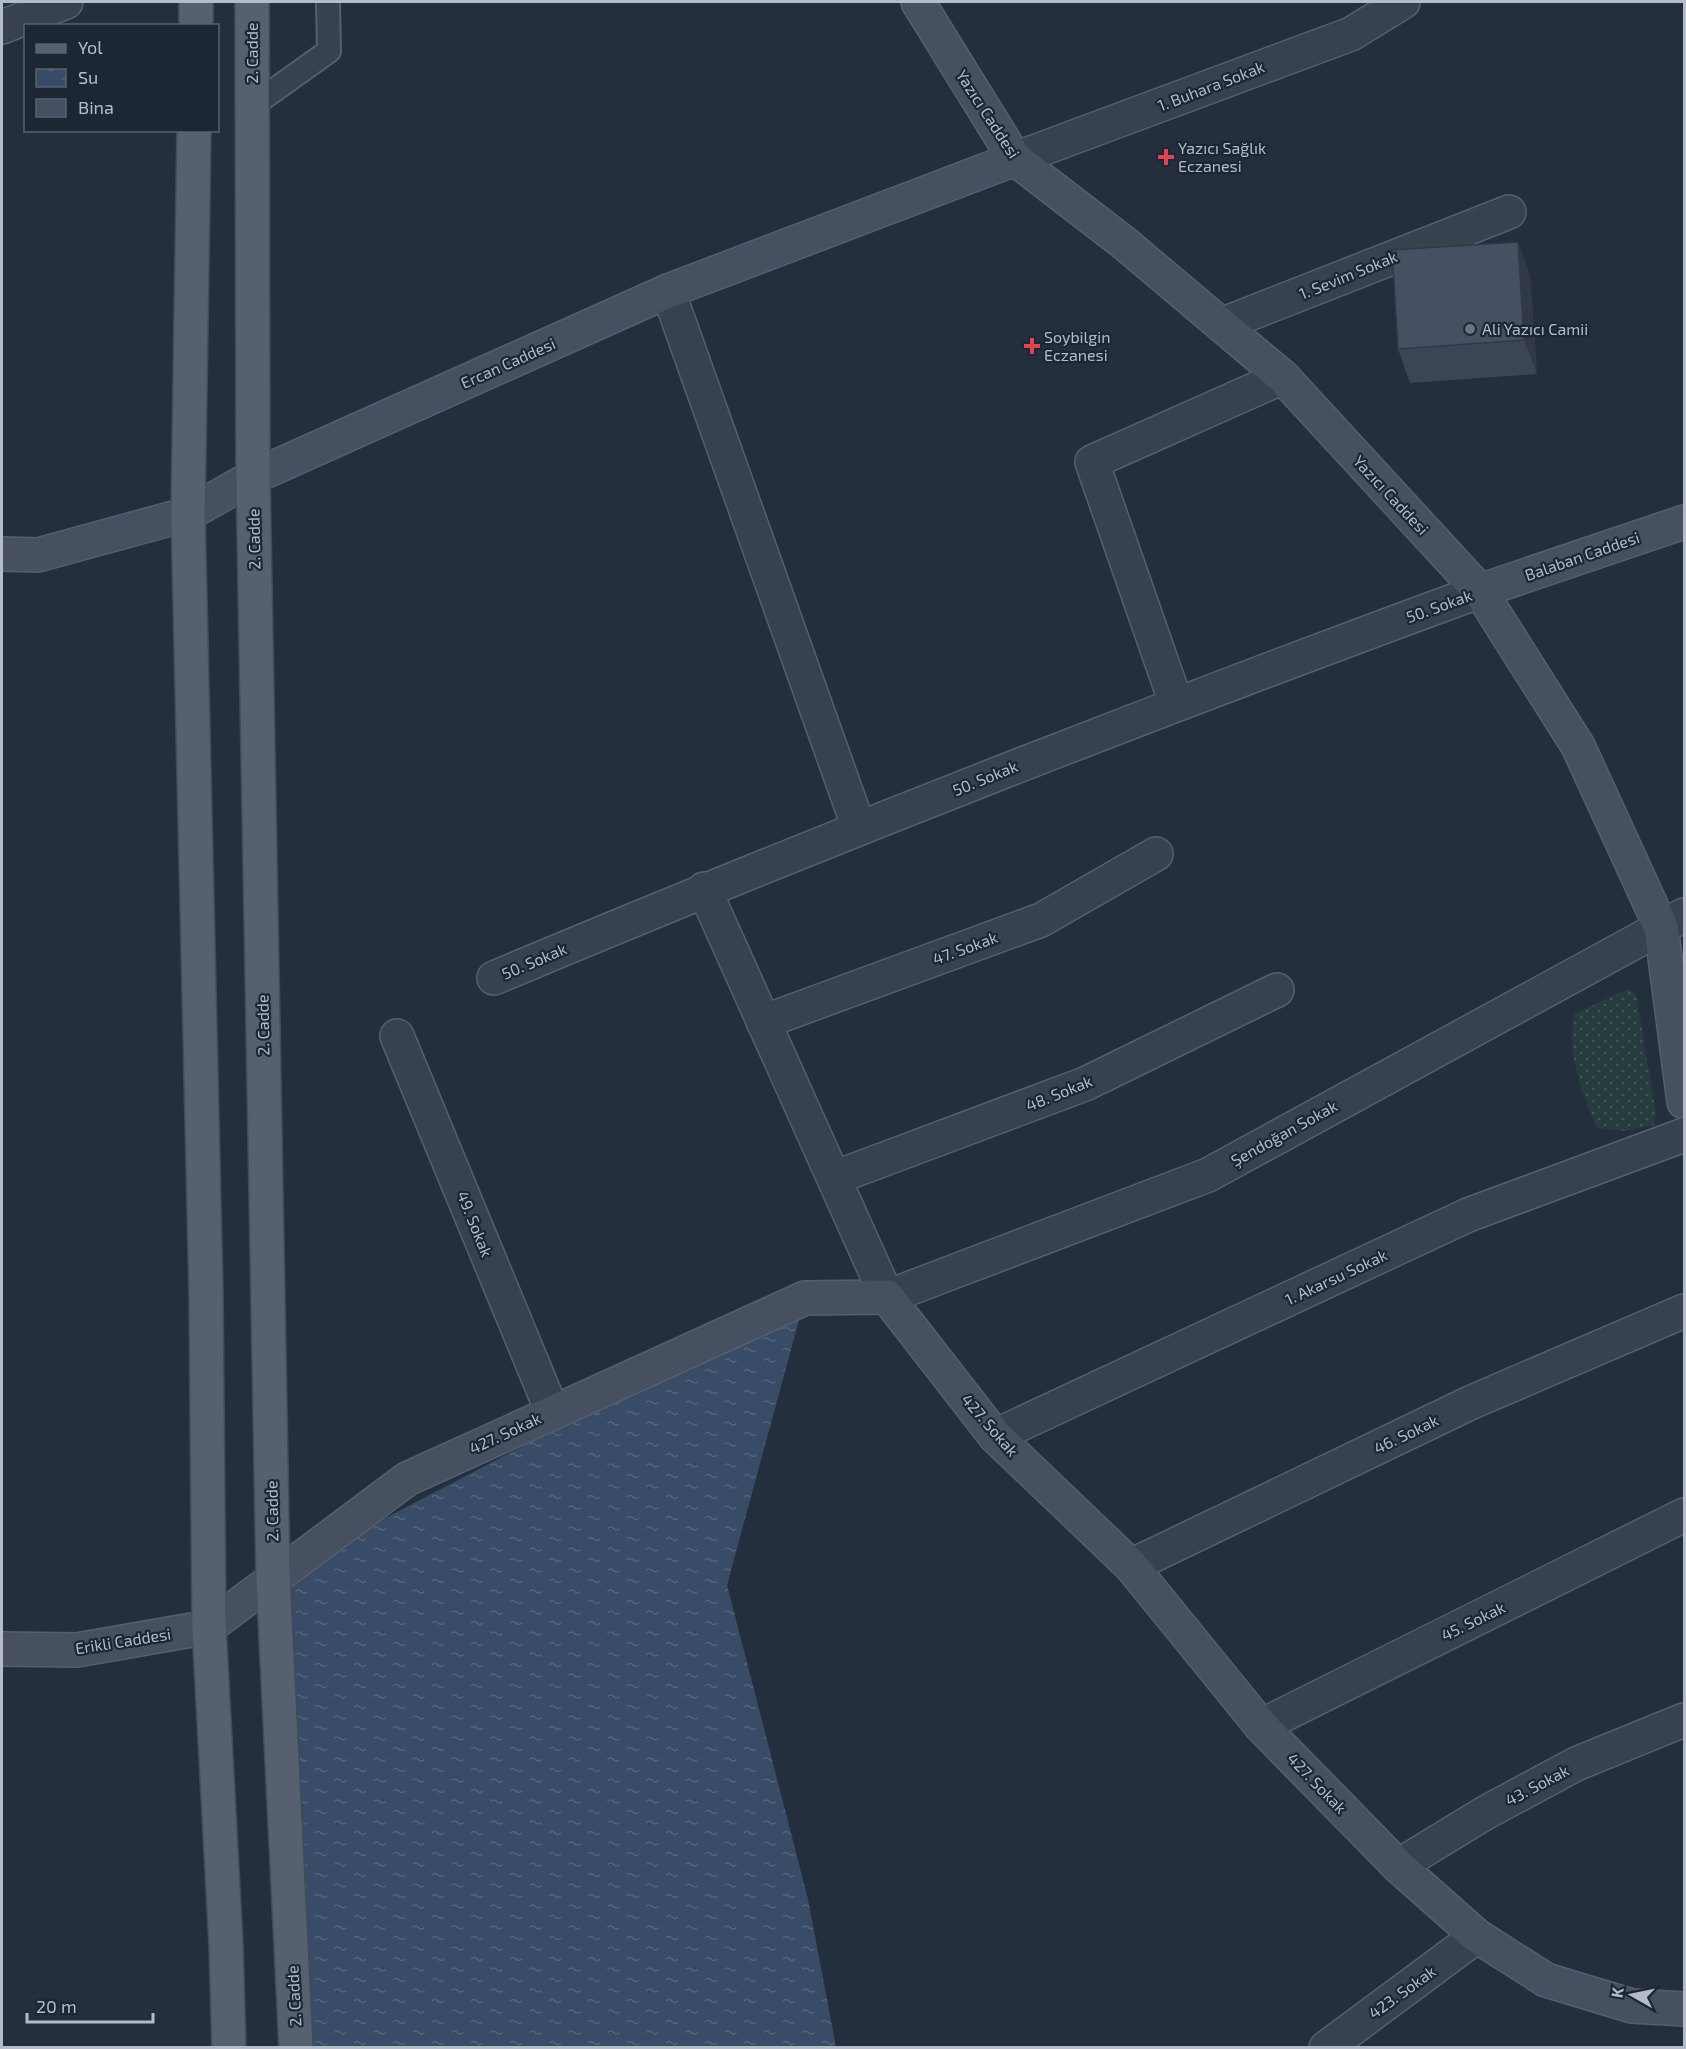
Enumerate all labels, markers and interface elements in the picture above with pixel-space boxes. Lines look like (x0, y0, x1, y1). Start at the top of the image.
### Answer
street label: 2. Cadde (242, 22, 261, 84)
legend (24, 24, 219, 132)
text: Yol (78, 36, 103, 58)
street label: 1. Buhara Sokak (1155, 56, 1267, 115)
text: Su (78, 66, 98, 88)
street label: Yazıcı Caddesi (953, 66, 1024, 161)
text: Bina (78, 96, 114, 118)
place label: Yazıcı Sağlık Eczanesi (1178, 138, 1266, 175)
marker: Yazıcı Sağlık Eczanesi (1159, 150, 1173, 164)
street label: 1. Sevim Sokak (1296, 246, 1400, 303)
place label: Ali Yazıcı Camii (1482, 319, 1588, 338)
marker: Ali Yazıcı Camii (1463, 322, 1477, 336)
place label: Soybilgin Eczanesi (1044, 327, 1110, 364)
street label: Ercan Caddesi (458, 333, 558, 392)
marker: Soybilgin Eczanesi (1025, 339, 1039, 353)
street label: Yazıcı Caddesi (1350, 451, 1433, 538)
street label: 2. Cadde (243, 508, 264, 570)
street label: Balaban Caddesi (1522, 527, 1642, 584)
street label: 50. Sokak (1403, 585, 1474, 626)
street label: 50. Sokak (949, 756, 1020, 799)
street label: 47. Sokak (930, 927, 1000, 968)
street label: 50. Sokak (499, 938, 569, 983)
street label: 2. Cadde (252, 994, 273, 1056)
street label: 48. Sokak (1023, 1071, 1095, 1114)
street label: Şendoğan Sokak (1227, 1095, 1341, 1171)
street label: 49. Sokak (454, 1188, 497, 1260)
street label: 1. Akarsu Sokak (1282, 1245, 1390, 1308)
street label: 427. Sokak (958, 1390, 1023, 1460)
street label: 427. Sokak (466, 1408, 544, 1457)
street label: 46. Sokak (1370, 1410, 1441, 1457)
street label: 2. Cadde (261, 1480, 282, 1542)
street label: 45. Sokak (1438, 1597, 1508, 1644)
street label: Erikli Caddesi (74, 1624, 172, 1657)
street label: 427. Sokak (1284, 1748, 1351, 1817)
street label: 43. Sokak (1502, 1760, 1572, 1809)
street label: 423. Sokak (1365, 1961, 1439, 2022)
street label: 2. Cadde (282, 1965, 305, 2027)
north arrow (1602, 1965, 1662, 2025)
text: K (1607, 1985, 1627, 1999)
scale bar (27, 1986, 153, 2024)
text: 20 m (36, 1995, 77, 2017)

